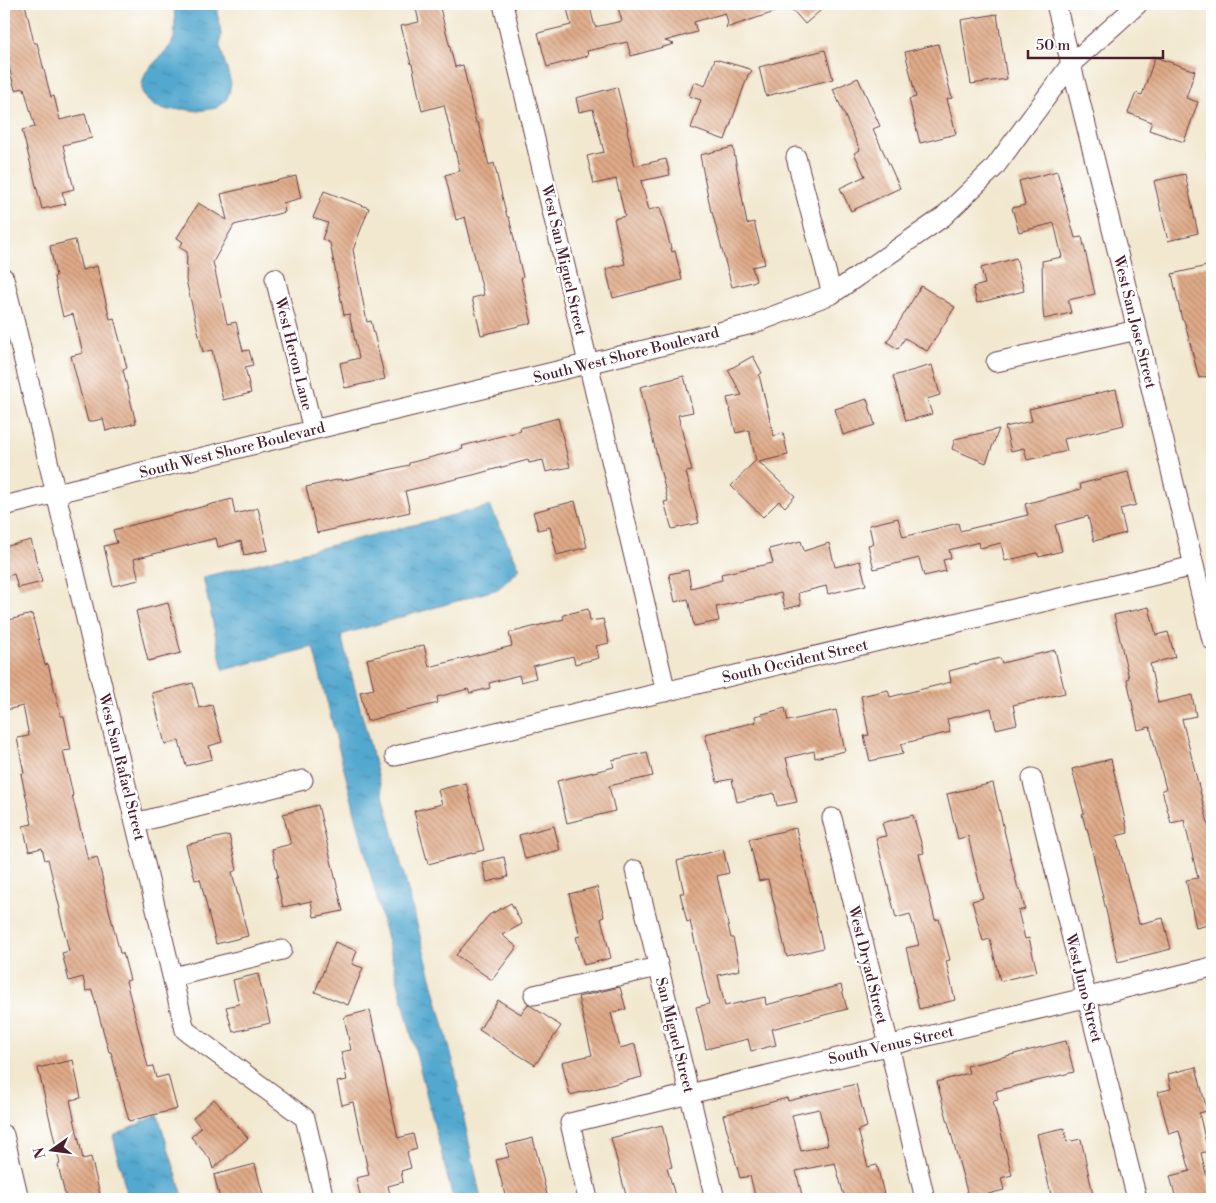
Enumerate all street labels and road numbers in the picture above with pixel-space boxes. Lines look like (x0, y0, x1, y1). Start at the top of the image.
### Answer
street label: West San Miguel Street (537, 182, 590, 338)
street label: West San Jose Street (1109, 253, 1160, 391)
street label: West Heron Lane (270, 295, 317, 413)
street label: South West Shore Boulevard (531, 323, 721, 388)
street label: South West Shore Boulevard (137, 418, 327, 483)
street label: South Occident Street (720, 635, 871, 688)
street label: West San Rafael Street (94, 691, 149, 843)
street label: West Dryad Street (843, 903, 892, 1027)
street label: West Juno Street (1061, 931, 1106, 1045)
street label: San Miguel Street (651, 975, 698, 1096)
street label: South Venus Street (827, 1022, 956, 1069)

